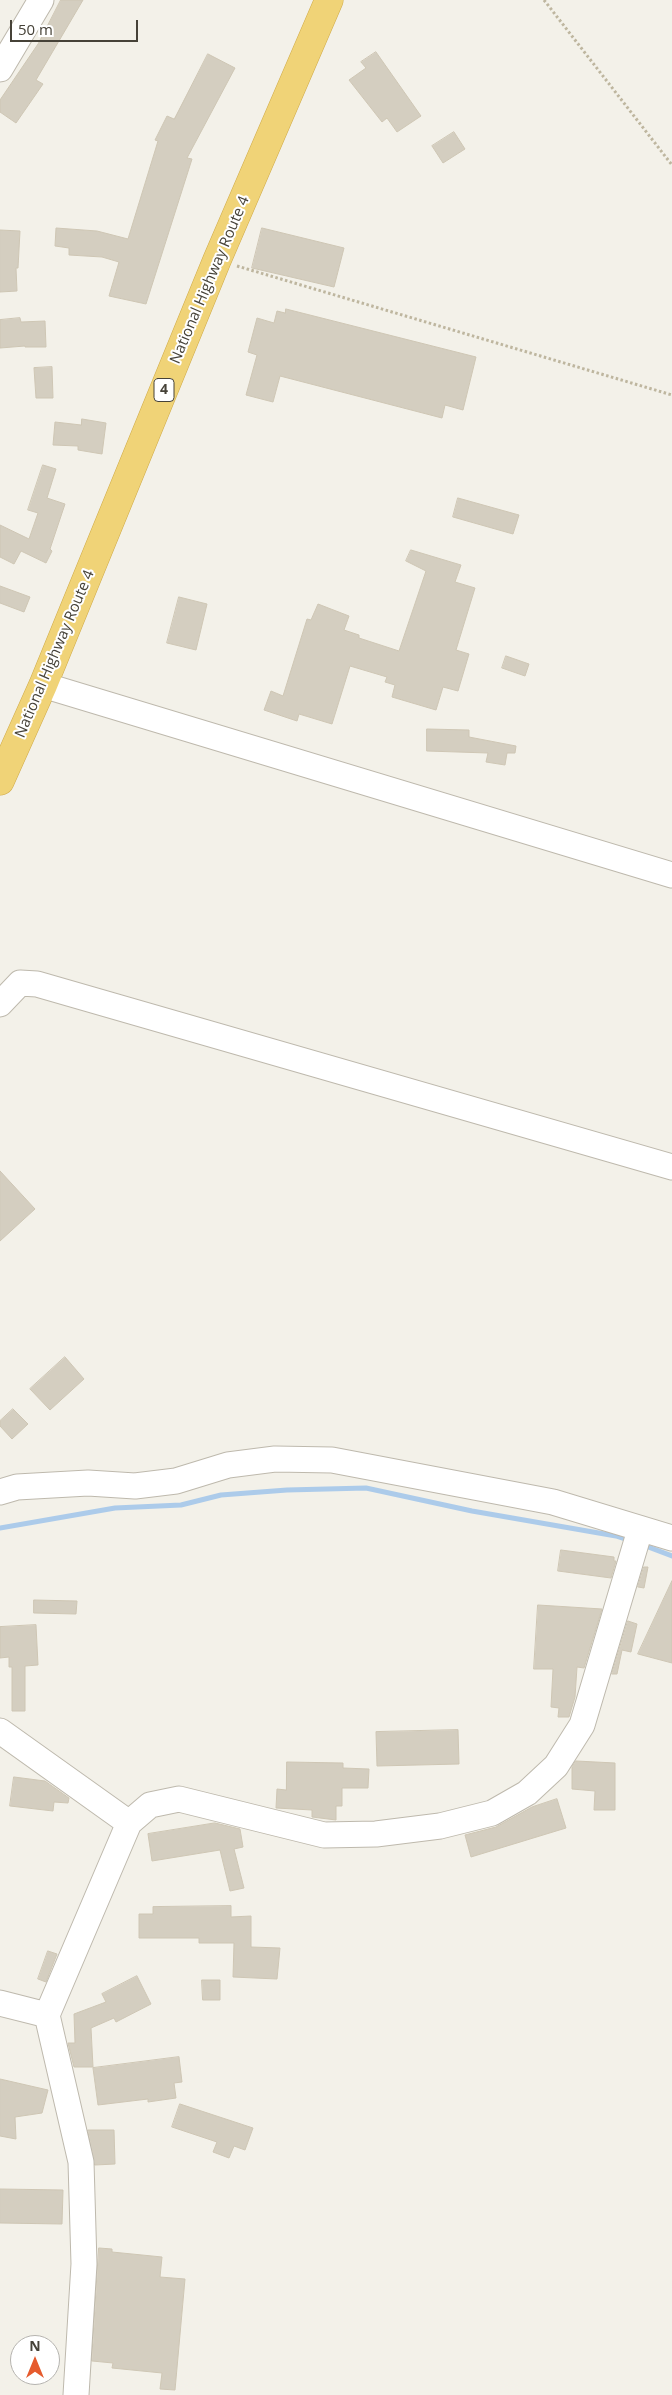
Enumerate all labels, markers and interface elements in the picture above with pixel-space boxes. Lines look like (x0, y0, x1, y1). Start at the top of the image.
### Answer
scale bar (12, 10, 140, 42)
text: 50 m (18, 19, 53, 39)
street label: National Highway Route 4 (166, 194, 254, 366)
road number: 4 (154, 378, 174, 402)
street label: National Highway Route 4 (11, 568, 99, 740)
north arrow (10, 2335, 60, 2385)
text: N (29, 2336, 41, 2355)

